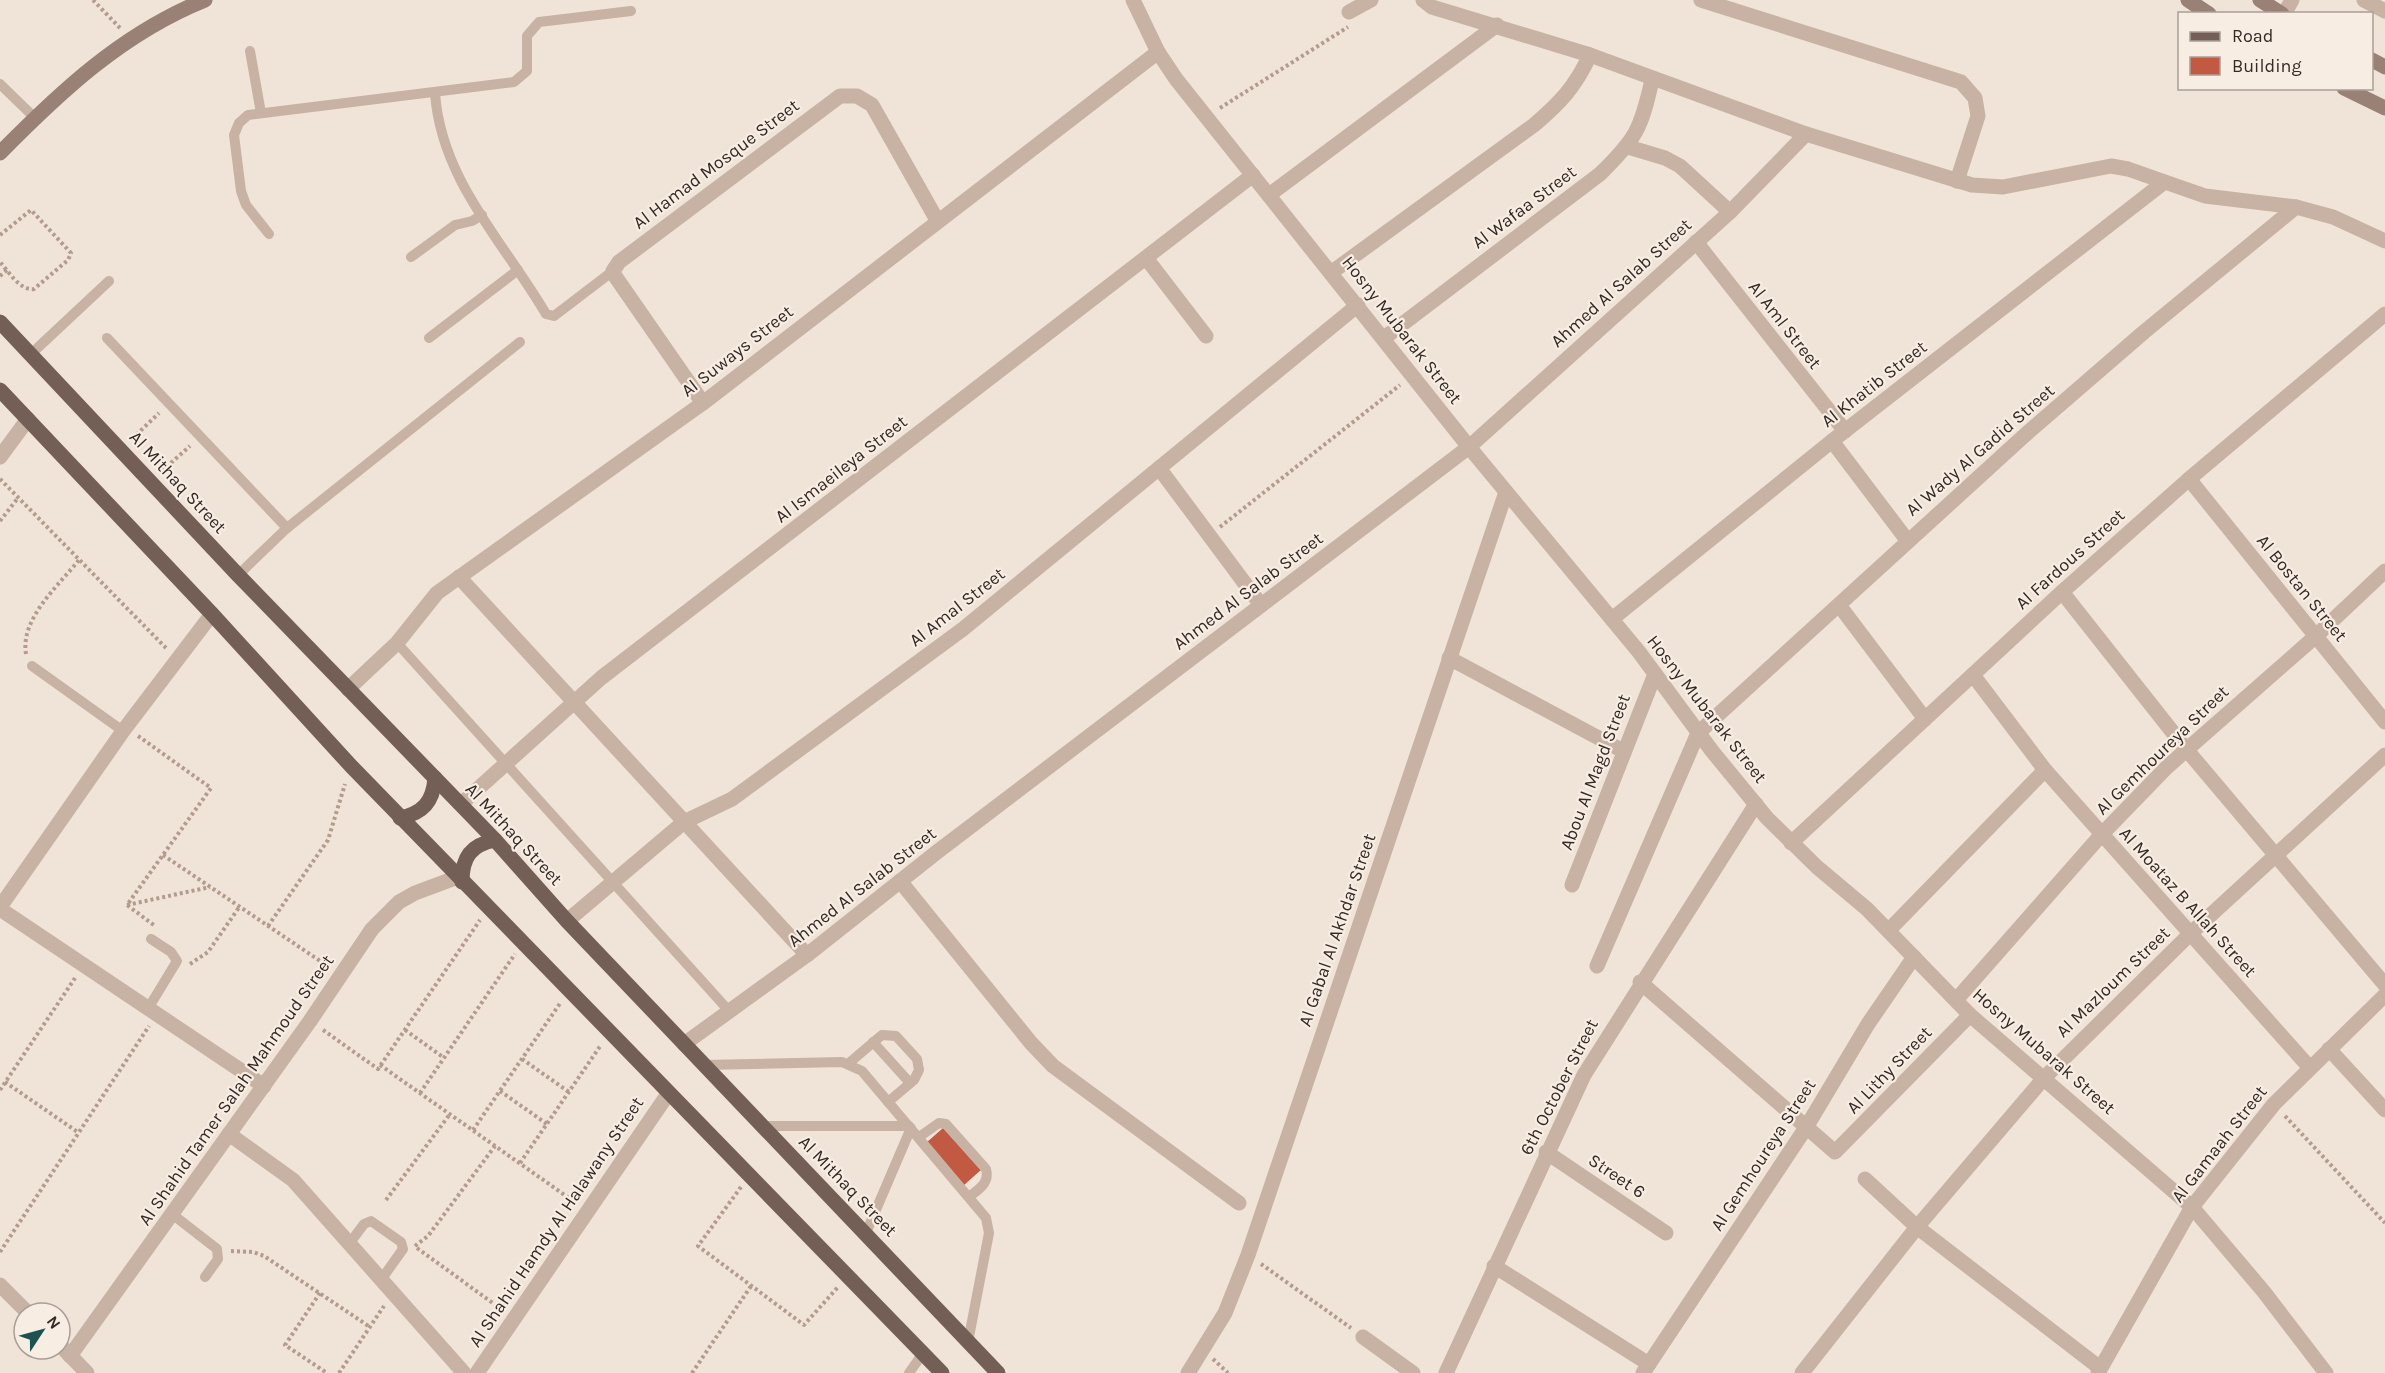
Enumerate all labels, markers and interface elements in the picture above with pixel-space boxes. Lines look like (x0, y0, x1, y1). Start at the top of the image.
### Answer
legend (2178, 12, 2373, 90)
text: Road (2232, 25, 2273, 47)
text: Building (2232, 55, 2302, 77)
street label: Al Hamad Mosque Street (629, 94, 804, 234)
street label: Al Wafaa Street (1468, 161, 1581, 253)
street label: Ahmed Al Salab Street (1546, 214, 1696, 352)
street label: Hosny Mubarak Street (1337, 252, 1467, 409)
street label: Al Aml Street (1744, 277, 1826, 374)
street label: Al Suways Street (677, 300, 797, 402)
street label: Al Khatib Street (1817, 336, 1931, 432)
street label: Al Wady Al Gadid Street (1901, 379, 2059, 521)
street label: Al Ismaeileya Street (770, 410, 912, 527)
street label: Al Mithaq Street (125, 426, 231, 538)
street label: Al Fardous Street (2011, 504, 2129, 614)
street label: Ahmed Al Salab Street (1169, 527, 1327, 655)
street label: Al Bostan Street (2252, 530, 2352, 646)
street label: Al Amal Street (905, 563, 1009, 651)
street label: Hosny Mubarak Street (1642, 631, 1772, 788)
street label: Al Gemhoureya Street (2091, 681, 2233, 819)
street label: Abou Al Magd Street (1555, 691, 1635, 853)
street label: Al Mithaq Street (461, 778, 567, 890)
street label: Ahmed Al Salab Street (784, 822, 941, 952)
street label: Al Moataz B Allah Street (2115, 822, 2261, 982)
street label: Al Gabal Al Akhdar Street (1294, 830, 1380, 1029)
street label: Al Mazloum Street (2052, 922, 2175, 1042)
street label: Al Shahid Tamer Salah Mahmoud Street (134, 950, 338, 1230)
street label: Hosny Mubarak Street (1968, 983, 2120, 1119)
street label: 6th October Street (1515, 1015, 1603, 1159)
street label: Al Lithy Street (1842, 1022, 1936, 1118)
street label: Al Gemhoureya Street (1706, 1075, 1820, 1235)
street label: Al Gamaah Street (2167, 1081, 2272, 1207)
street label: Al Shahid Hamdy Al Halawany Street (464, 1093, 648, 1351)
street label: Al Mithaq Street (794, 1131, 902, 1241)
street label: Street 6 (1584, 1149, 1650, 1203)
north arrow (12, 1301, 72, 1361)
text: N (43, 1312, 65, 1333)

